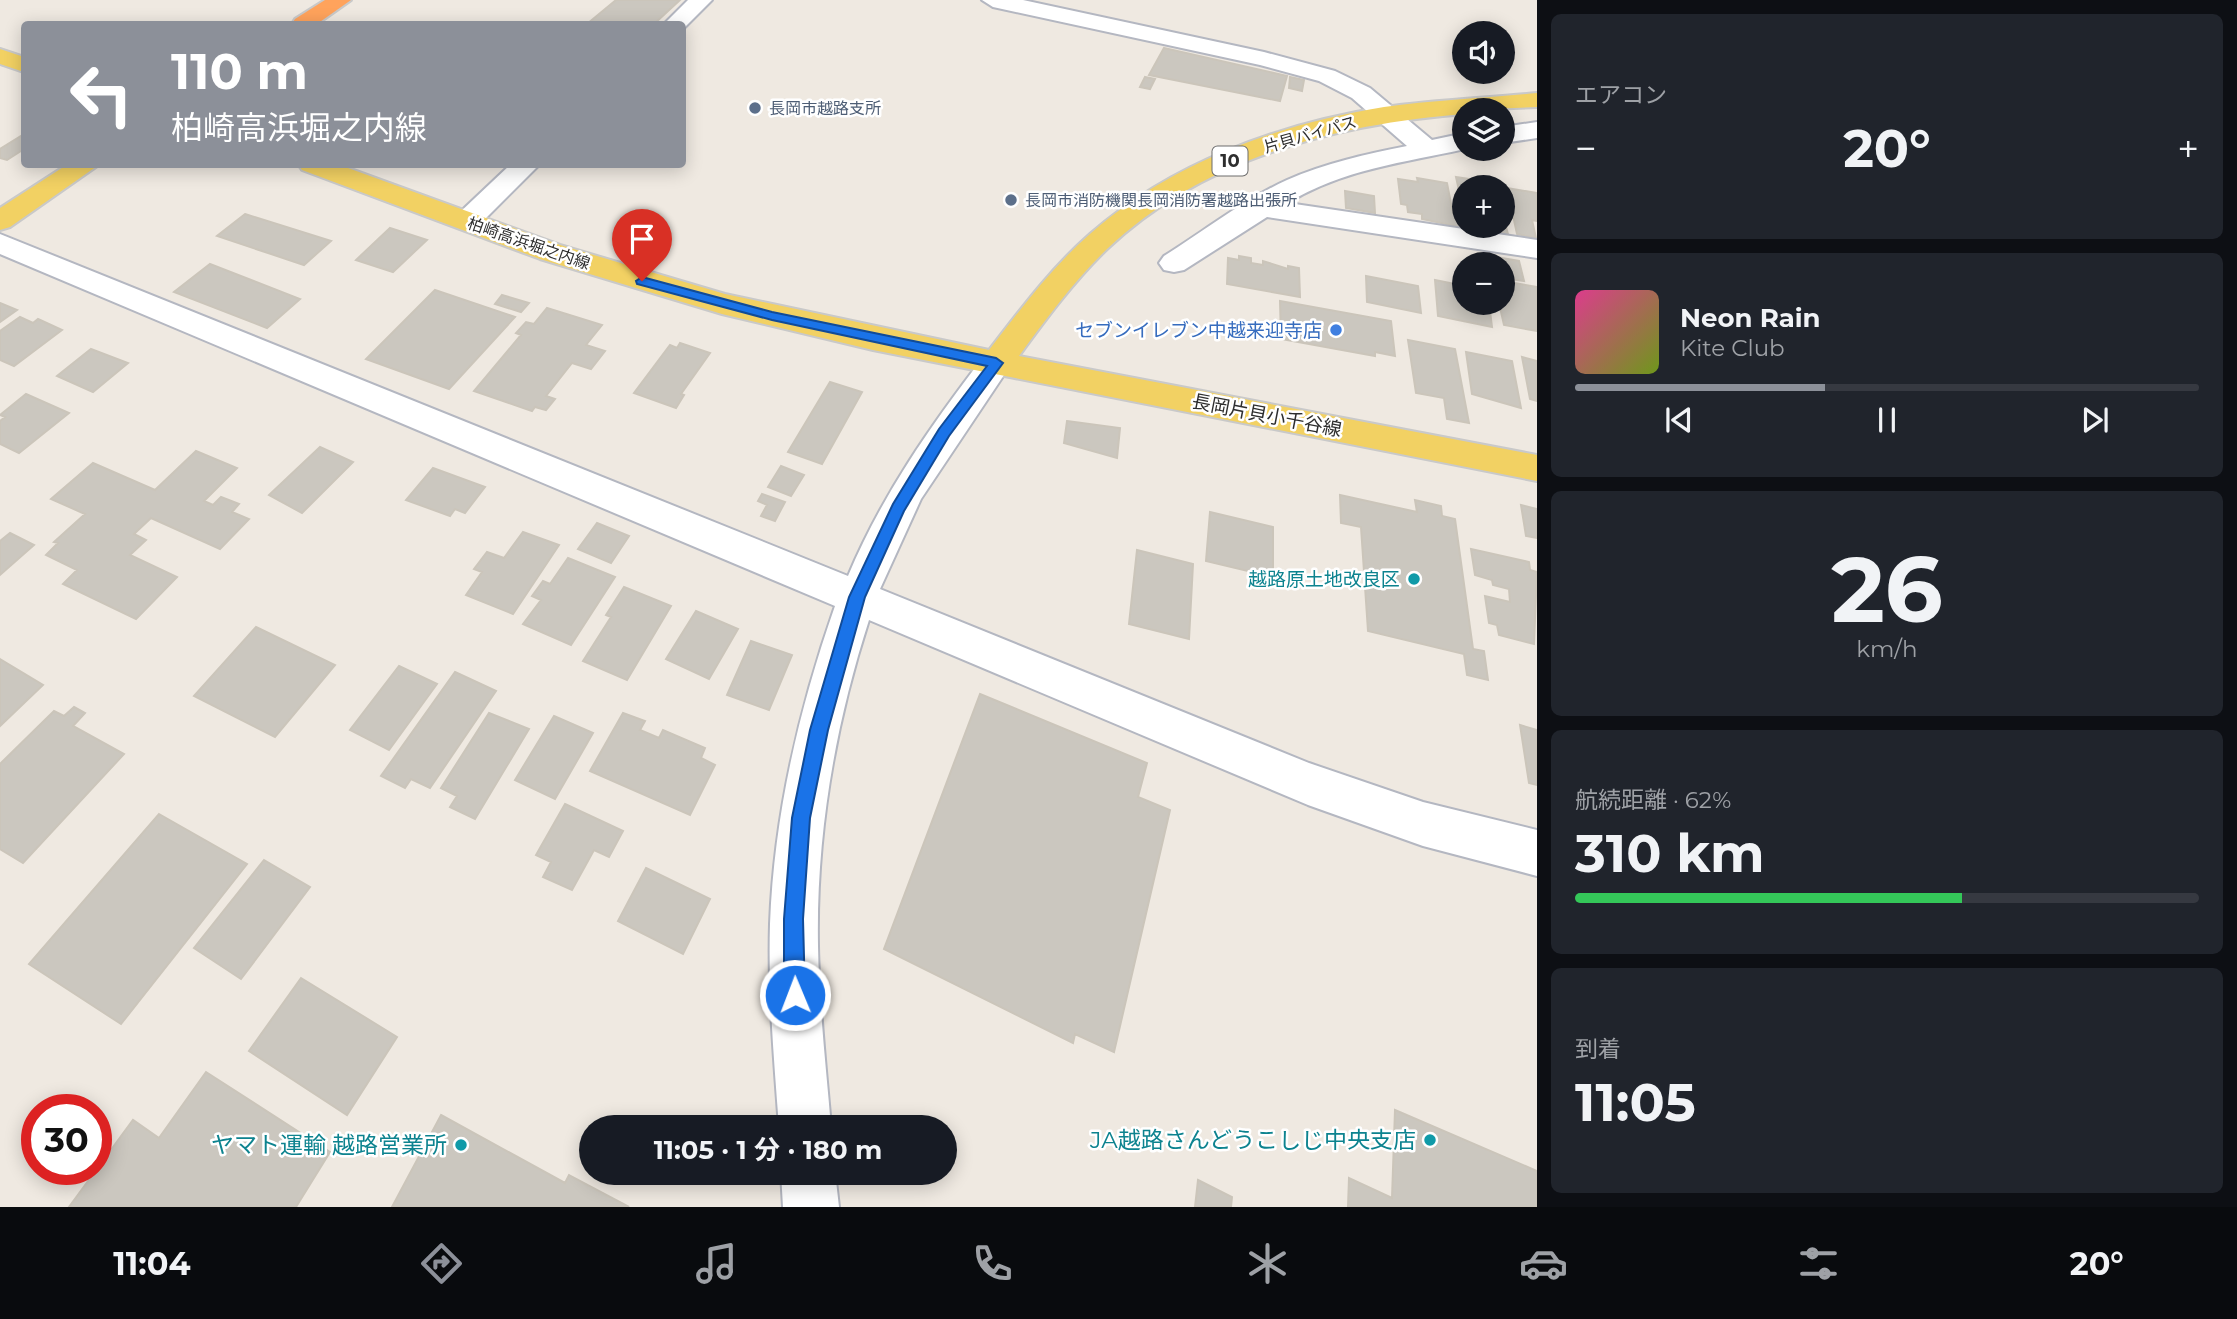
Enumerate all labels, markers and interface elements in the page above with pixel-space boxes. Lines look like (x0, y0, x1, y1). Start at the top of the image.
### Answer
map controls (1452, 21, 1515, 315)
button: sound (1452, 21, 1515, 84)
text: 110 m (171, 42, 308, 101)
icon: left (56, 49, 147, 140)
text: エアコン (1575, 81, 1667, 109)
button: layers (1452, 98, 1515, 161)
place label: 長岡市越路支所 (769, 99, 881, 118)
marker: 長岡市越路支所 (747, 100, 763, 116)
text: 柏崎高浜堀之内線 (171, 108, 427, 147)
street label: 片貝バイパス (1262, 112, 1359, 157)
text: 20° (1843, 117, 1931, 180)
text: − (1575, 125, 1597, 172)
text: + (2177, 125, 2199, 172)
road number: 10 (1212, 146, 1248, 176)
button: + (1452, 175, 1515, 238)
place label: 長岡市消防機関長岡消防署越路出張所 (1025, 191, 1297, 210)
marker: 長岡市消防機関長岡消防署越路出張所 (1003, 192, 1019, 208)
pin (612, 209, 672, 281)
street label: 柏崎高浜堀之内線 (465, 214, 592, 273)
icon: arrive (623, 220, 661, 258)
button: − (1452, 252, 1515, 315)
text: Neon Rain (1680, 302, 1821, 334)
place label: セブンイレブン中越来迎寺店 (1075, 319, 1322, 342)
marker: セブンイレブン中越来迎寺店 (1328, 322, 1344, 338)
text: Kite Club (1680, 334, 1785, 362)
street label: 長岡片貝小千谷線 (1190, 390, 1344, 441)
icon: previous (1660, 401, 1698, 439)
icon: pause (1868, 401, 1906, 439)
icon: next (2076, 401, 2114, 439)
text: 26 (1831, 534, 1943, 645)
place label: 越路原土地改良区 (1248, 568, 1400, 591)
marker: 越路原土地改良区 (1406, 571, 1422, 587)
text: km/h (1856, 635, 1918, 663)
text: 航続距離 · 62% (1575, 786, 1731, 814)
text: 310 km (1575, 822, 1765, 885)
position arrow (758, 958, 832, 1032)
text: 到着 (1575, 1035, 1621, 1063)
text: 11:05 (1575, 1071, 1696, 1134)
speed limit sign: 30 (21, 1094, 112, 1185)
place label: JA越路さんどうこしじ中央支店 (1089, 1126, 1416, 1154)
place label: ヤマト運輸 越路営業所 (211, 1131, 447, 1159)
marker: JA越路さんどうこしじ中央支店 (1422, 1132, 1438, 1148)
text: 11:05 · 1 分 · 180 m (654, 1134, 882, 1166)
marker: ヤマト運輸 越路営業所 (453, 1137, 469, 1153)
icon: directions (417, 1239, 466, 1288)
icon: music (692, 1239, 741, 1288)
icon: phone (968, 1239, 1017, 1288)
icon: climate (1243, 1239, 1292, 1288)
icon: car (1519, 1239, 1568, 1288)
icon: filters (1794, 1239, 1843, 1288)
text: 11:04 (113, 1244, 190, 1283)
text: 20° (2070, 1244, 2124, 1283)

